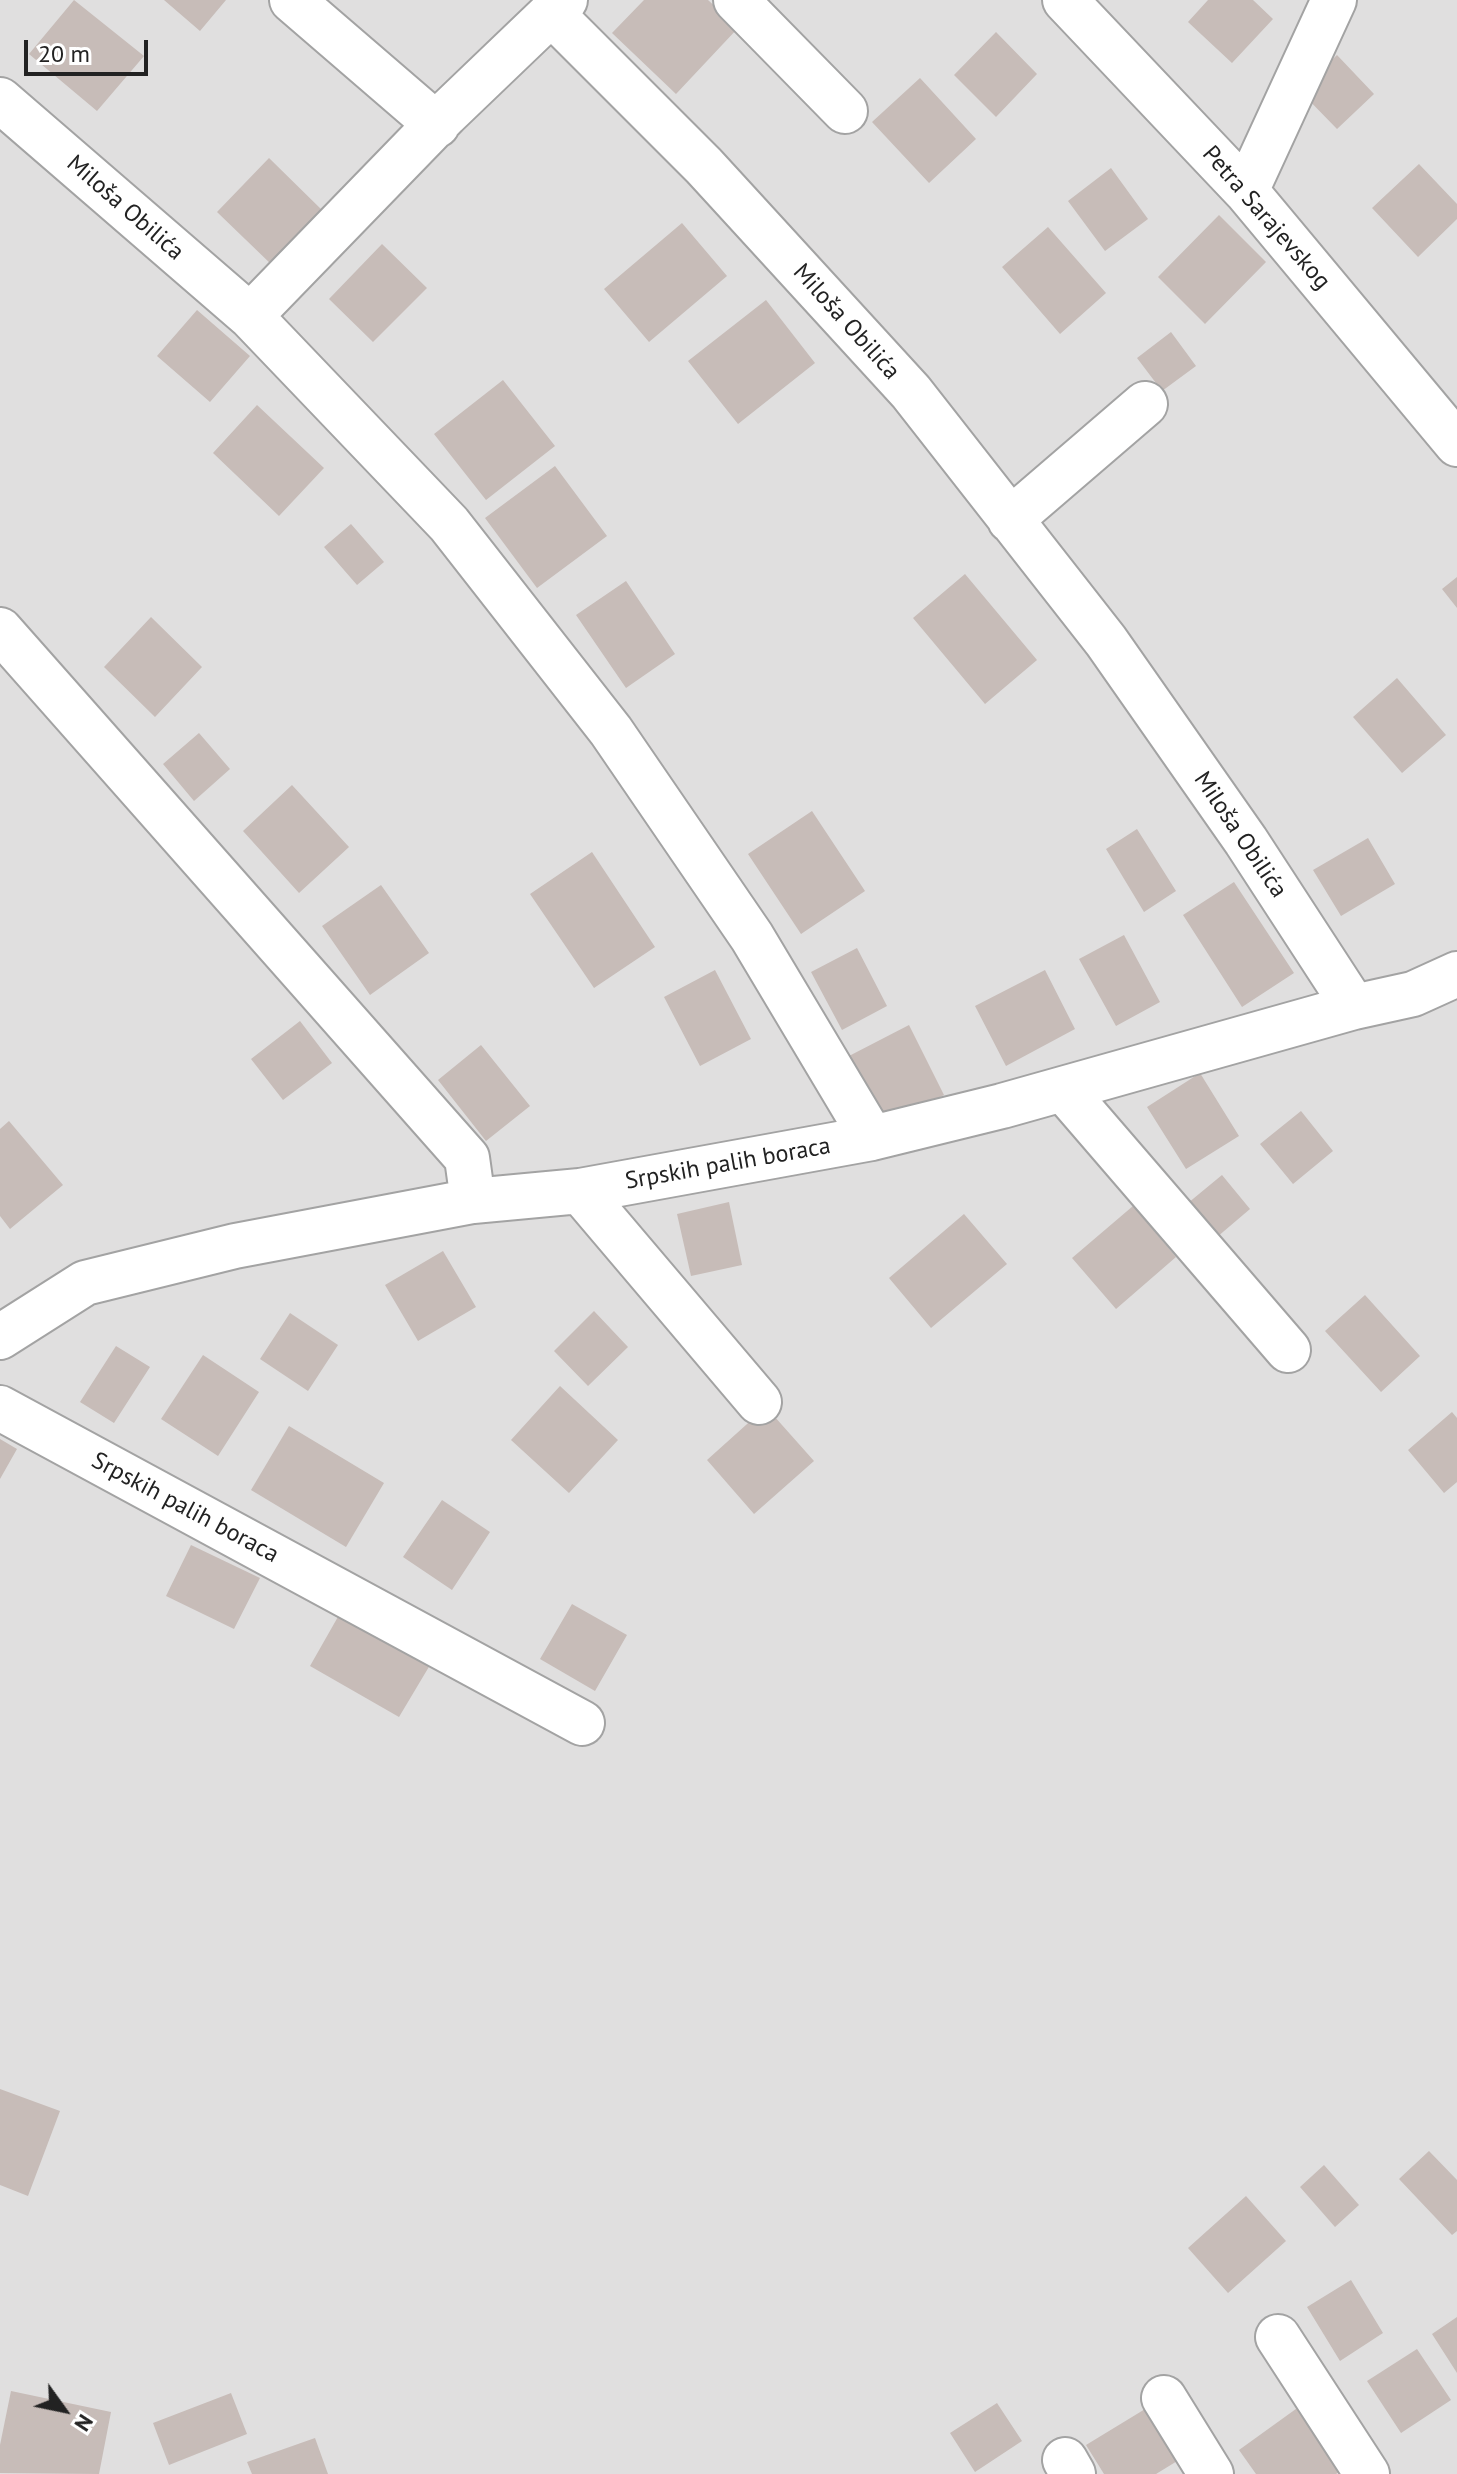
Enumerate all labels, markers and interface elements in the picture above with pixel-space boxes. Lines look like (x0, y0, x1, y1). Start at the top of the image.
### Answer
scale bar (28, 24, 152, 74)
text: 20 m (38, 38, 90, 69)
street label: Petra Sarajevskog (1196, 140, 1336, 296)
street label: Miloša Obilića (61, 149, 189, 267)
street label: Miloša Obilića (787, 258, 905, 386)
street label: Miloša Obilića (1187, 767, 1293, 903)
street label: Srpskih palih boraca (623, 1132, 833, 1196)
street label: Srpskih palih boraca (86, 1446, 284, 1570)
north arrow (24, 2370, 104, 2450)
text: N (68, 2409, 100, 2437)

